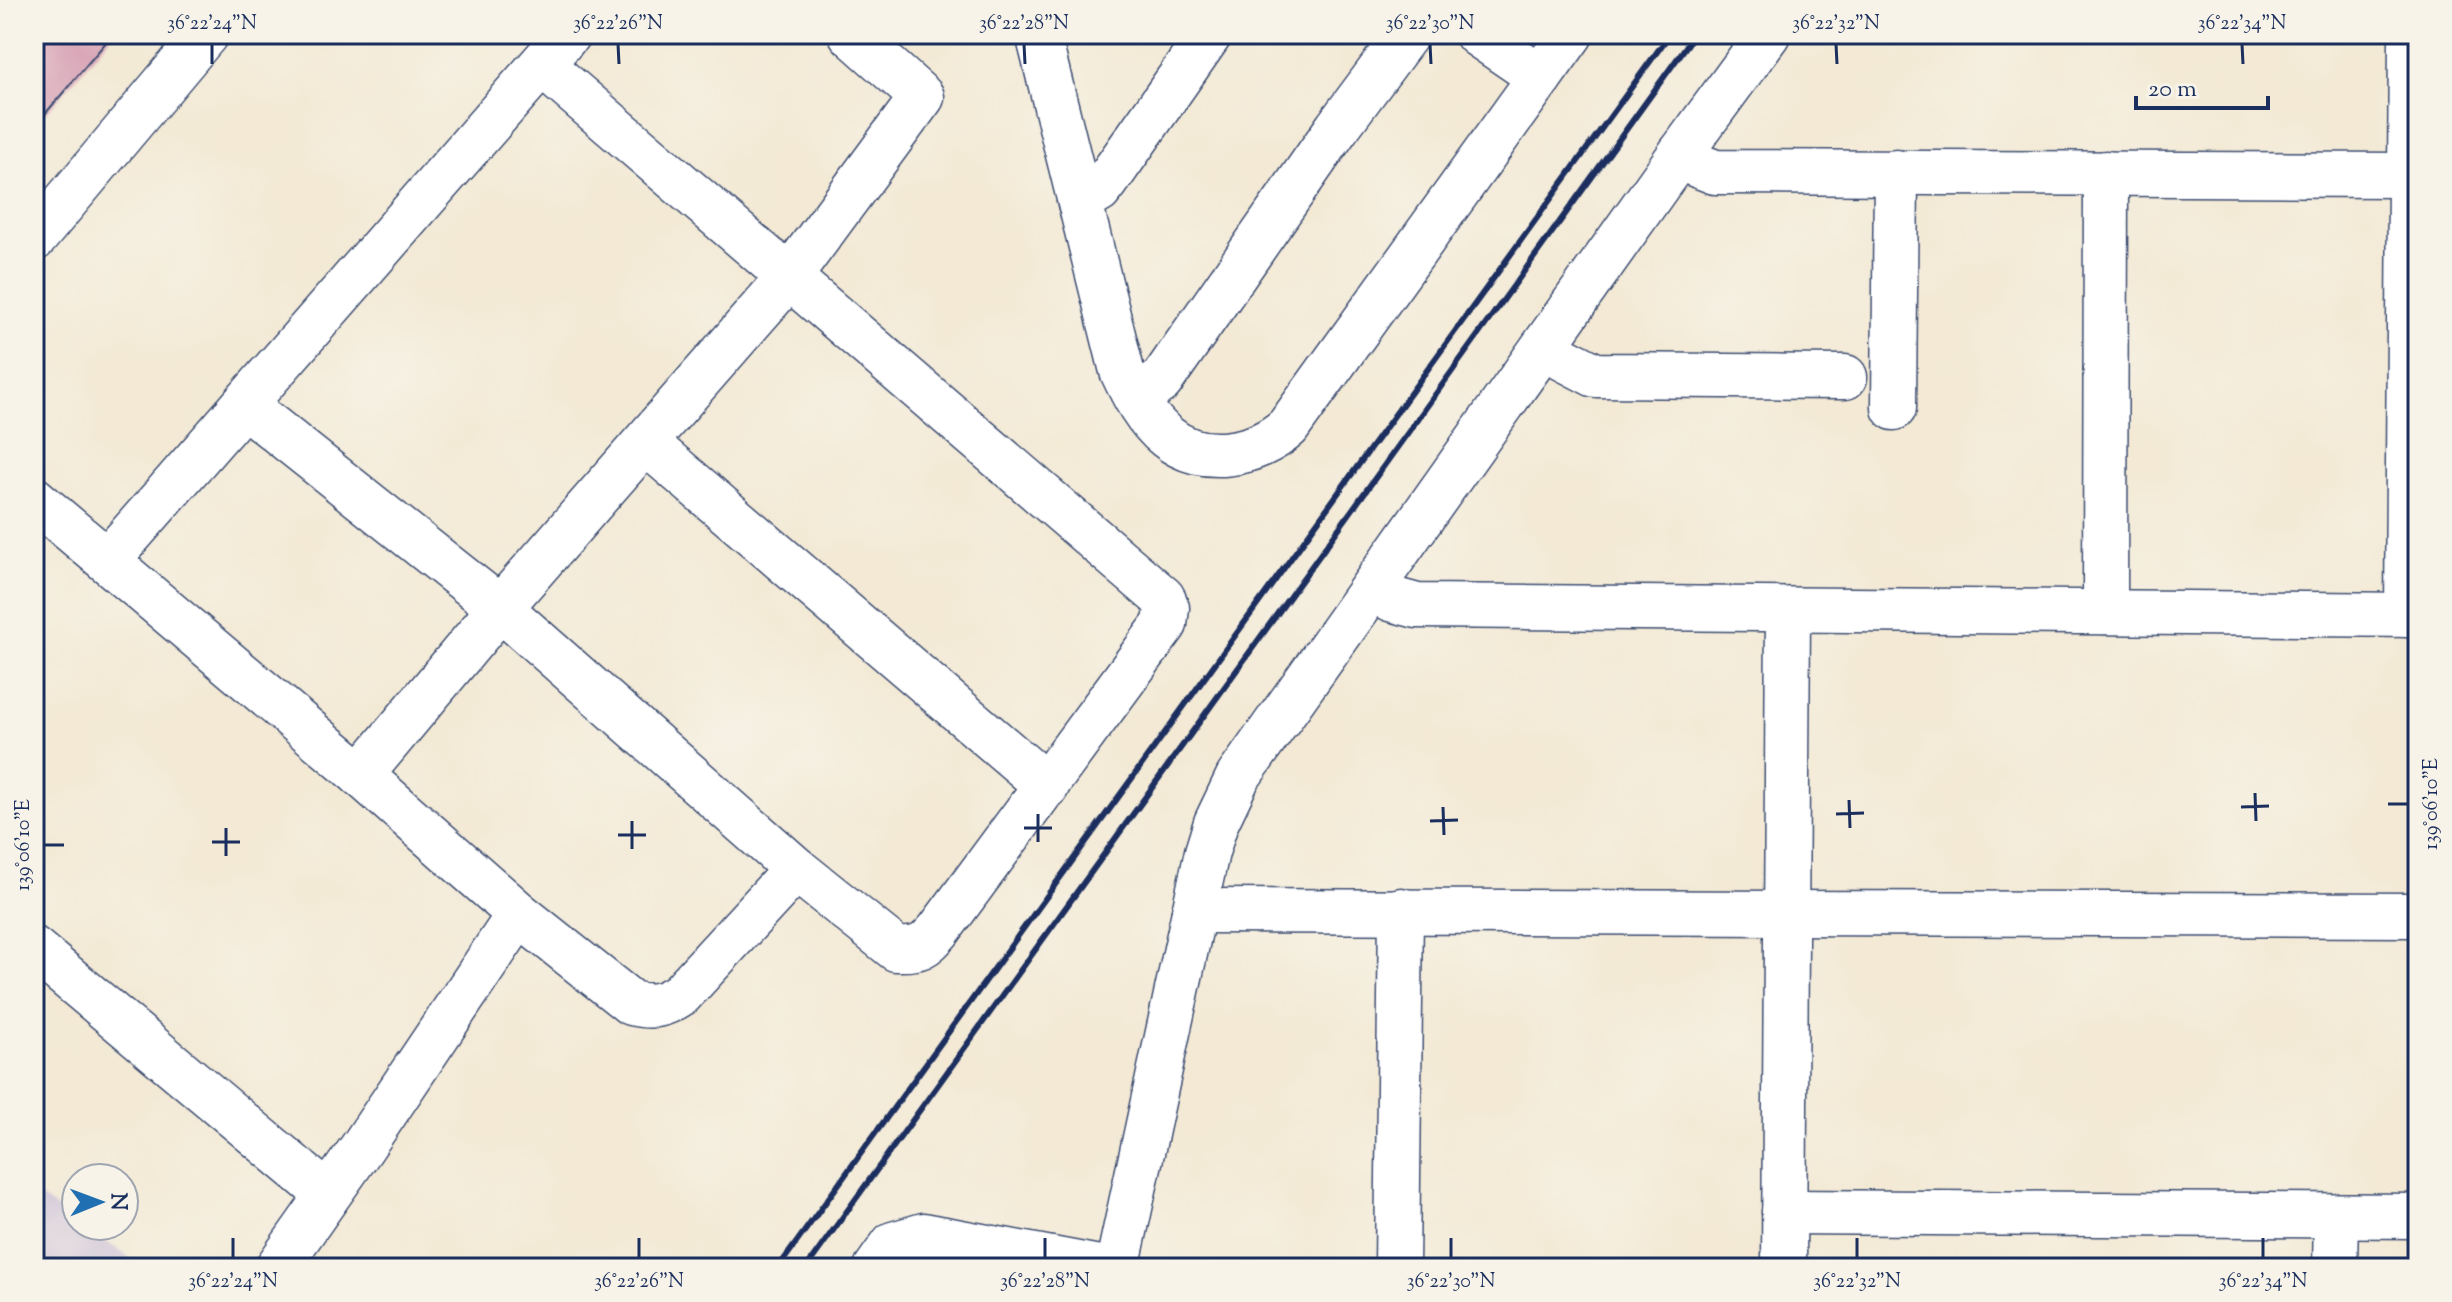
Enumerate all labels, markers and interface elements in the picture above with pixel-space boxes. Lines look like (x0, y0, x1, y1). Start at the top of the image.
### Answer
text: 36°22'24"N (167, 10, 257, 39)
text: 36°22'26"N (573, 10, 663, 39)
text: 36°22'28"N (979, 10, 1069, 39)
text: 36°22'30"N (1386, 10, 1474, 39)
text: 36°22'32"N (1792, 10, 1880, 39)
text: 36°22'34"N (2198, 10, 2287, 39)
scale bar (2136, 60, 2268, 110)
text: 20 m (2148, 73, 2197, 107)
text: 139°06'10"E (2418, 758, 2447, 850)
text: 139°06'10"E (10, 799, 39, 891)
north arrow (60, 1162, 140, 1242)
text: N (101, 1193, 133, 1211)
text: 36°22'24"N (188, 1268, 278, 1297)
text: 36°22'26"N (594, 1268, 684, 1297)
text: 36°22'28"N (1000, 1268, 1090, 1297)
text: 36°22'30"N (1407, 1268, 1495, 1297)
text: 36°22'32"N (1813, 1268, 1901, 1297)
text: 36°22'34"N (2219, 1268, 2308, 1297)

